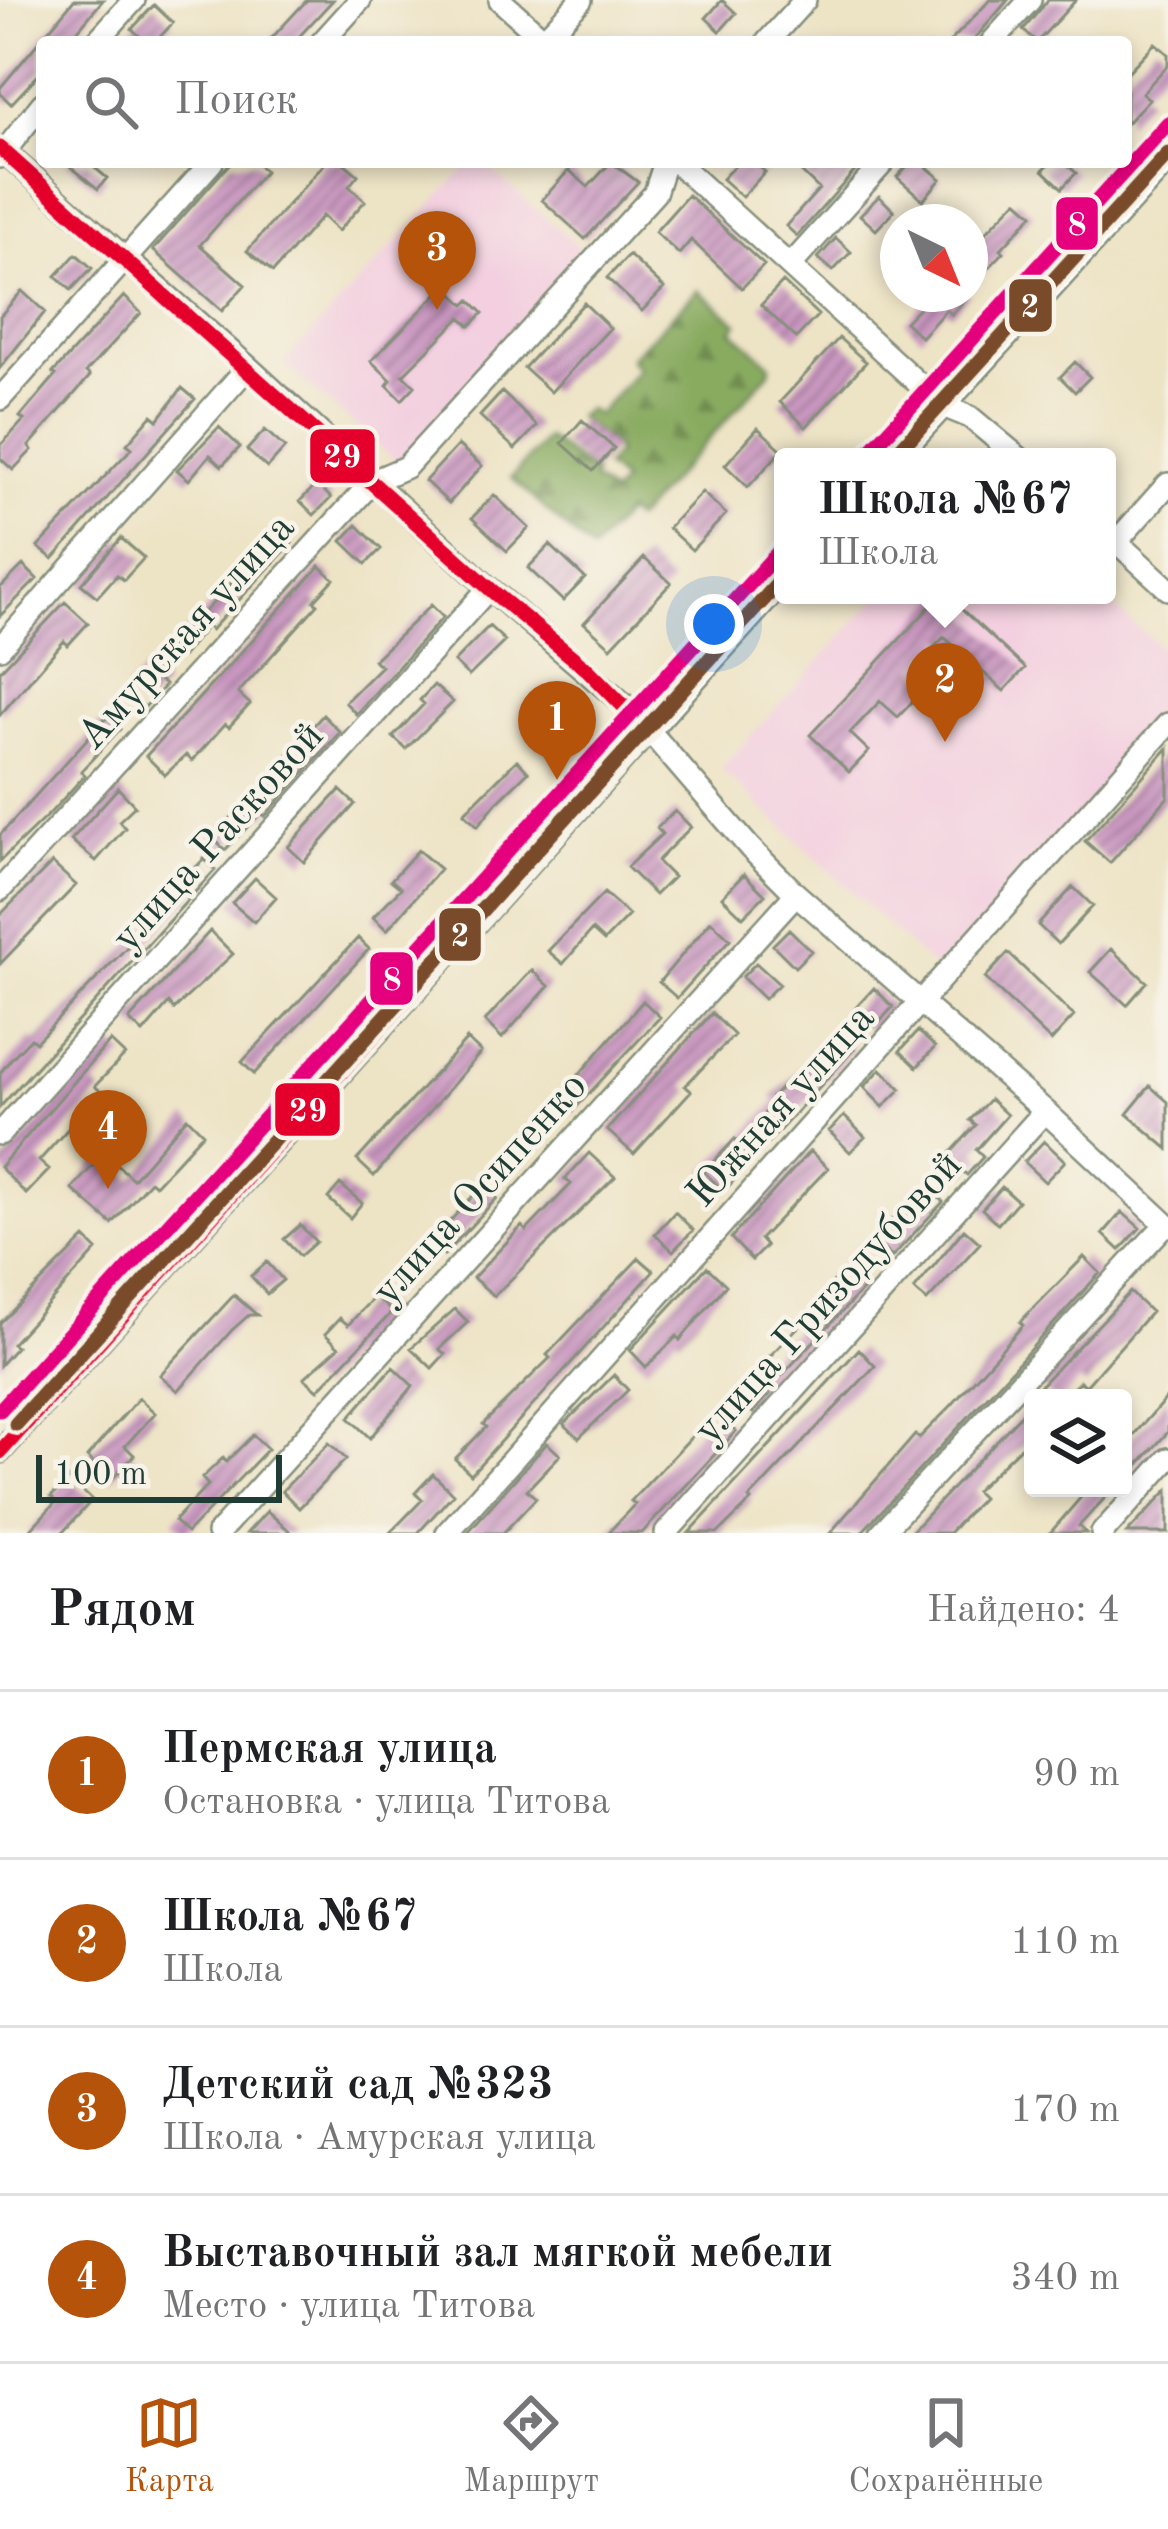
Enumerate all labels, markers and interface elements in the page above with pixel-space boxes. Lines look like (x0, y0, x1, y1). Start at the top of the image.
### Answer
search box (36, 36, 1132, 168)
icon: search (78, 69, 144, 135)
text: Поиск (174, 79, 298, 124)
line badge: 8 (1054, 195, 1100, 252)
north arrow (880, 204, 988, 312)
text: 8 (1067, 210, 1087, 243)
pin: 3 (398, 211, 476, 310)
line badge: 2 (1007, 277, 1054, 334)
text: 2 (1020, 292, 1040, 325)
line badge: 29 (308, 427, 377, 485)
text: 29 (323, 442, 361, 475)
popup (774, 448, 1116, 604)
text: Школа №67 (817, 479, 1073, 524)
street label: Амурская улица (71, 507, 303, 759)
text: Школа (817, 534, 938, 573)
your location (684, 594, 744, 654)
pin: 2 (906, 643, 984, 742)
pin: 1 (518, 681, 596, 780)
street label: улица Расковой (106, 715, 332, 960)
line badge: 2 (437, 906, 483, 963)
text: 2 (450, 921, 470, 954)
line badge: 8 (368, 950, 415, 1007)
text: 8 (382, 965, 402, 998)
street label: Южная улица (680, 997, 884, 1216)
street label: улица Осипенко (366, 1065, 596, 1314)
line badge: 29 (273, 1081, 342, 1138)
pin: 4 (69, 1090, 147, 1189)
text: 29 (289, 1096, 327, 1129)
street label: улица Гризодубовой (687, 1145, 971, 1453)
map controls (1024, 1389, 1132, 1497)
button: layers (1024, 1389, 1132, 1497)
scale bar (36, 1449, 282, 1502)
text: 100 m (54, 1459, 147, 1492)
text: Рядом (48, 1586, 196, 1637)
text: Найдено: 4 (927, 1591, 1120, 1630)
text: Пермская улица (162, 1728, 497, 1773)
text: 1 (76, 1755, 98, 1794)
text: 90 m (1033, 1755, 1120, 1794)
text: Остановка · улица Титова (162, 1783, 610, 1822)
text: Школа №67 (162, 1896, 417, 1941)
text: 2 (76, 1923, 98, 1962)
text: 110 m (1010, 1923, 1120, 1962)
text: Школа (162, 1951, 283, 1990)
text: Детский сад №323 (162, 2064, 553, 2109)
text: 3 (76, 2091, 98, 2130)
text: 170 m (1010, 2091, 1120, 2130)
text: Школа · Амурская улица (162, 2119, 596, 2158)
text: Выставочный зал мягкой мебели (162, 2232, 833, 2277)
text: 4 (76, 2259, 98, 2298)
text: 340 m (1010, 2259, 1120, 2298)
text: Место · улица Титова (162, 2287, 535, 2326)
tab: Карта (125, 2390, 214, 2503)
tab: Маршрут (464, 2390, 599, 2503)
tab: Сохранённые (849, 2390, 1043, 2503)

